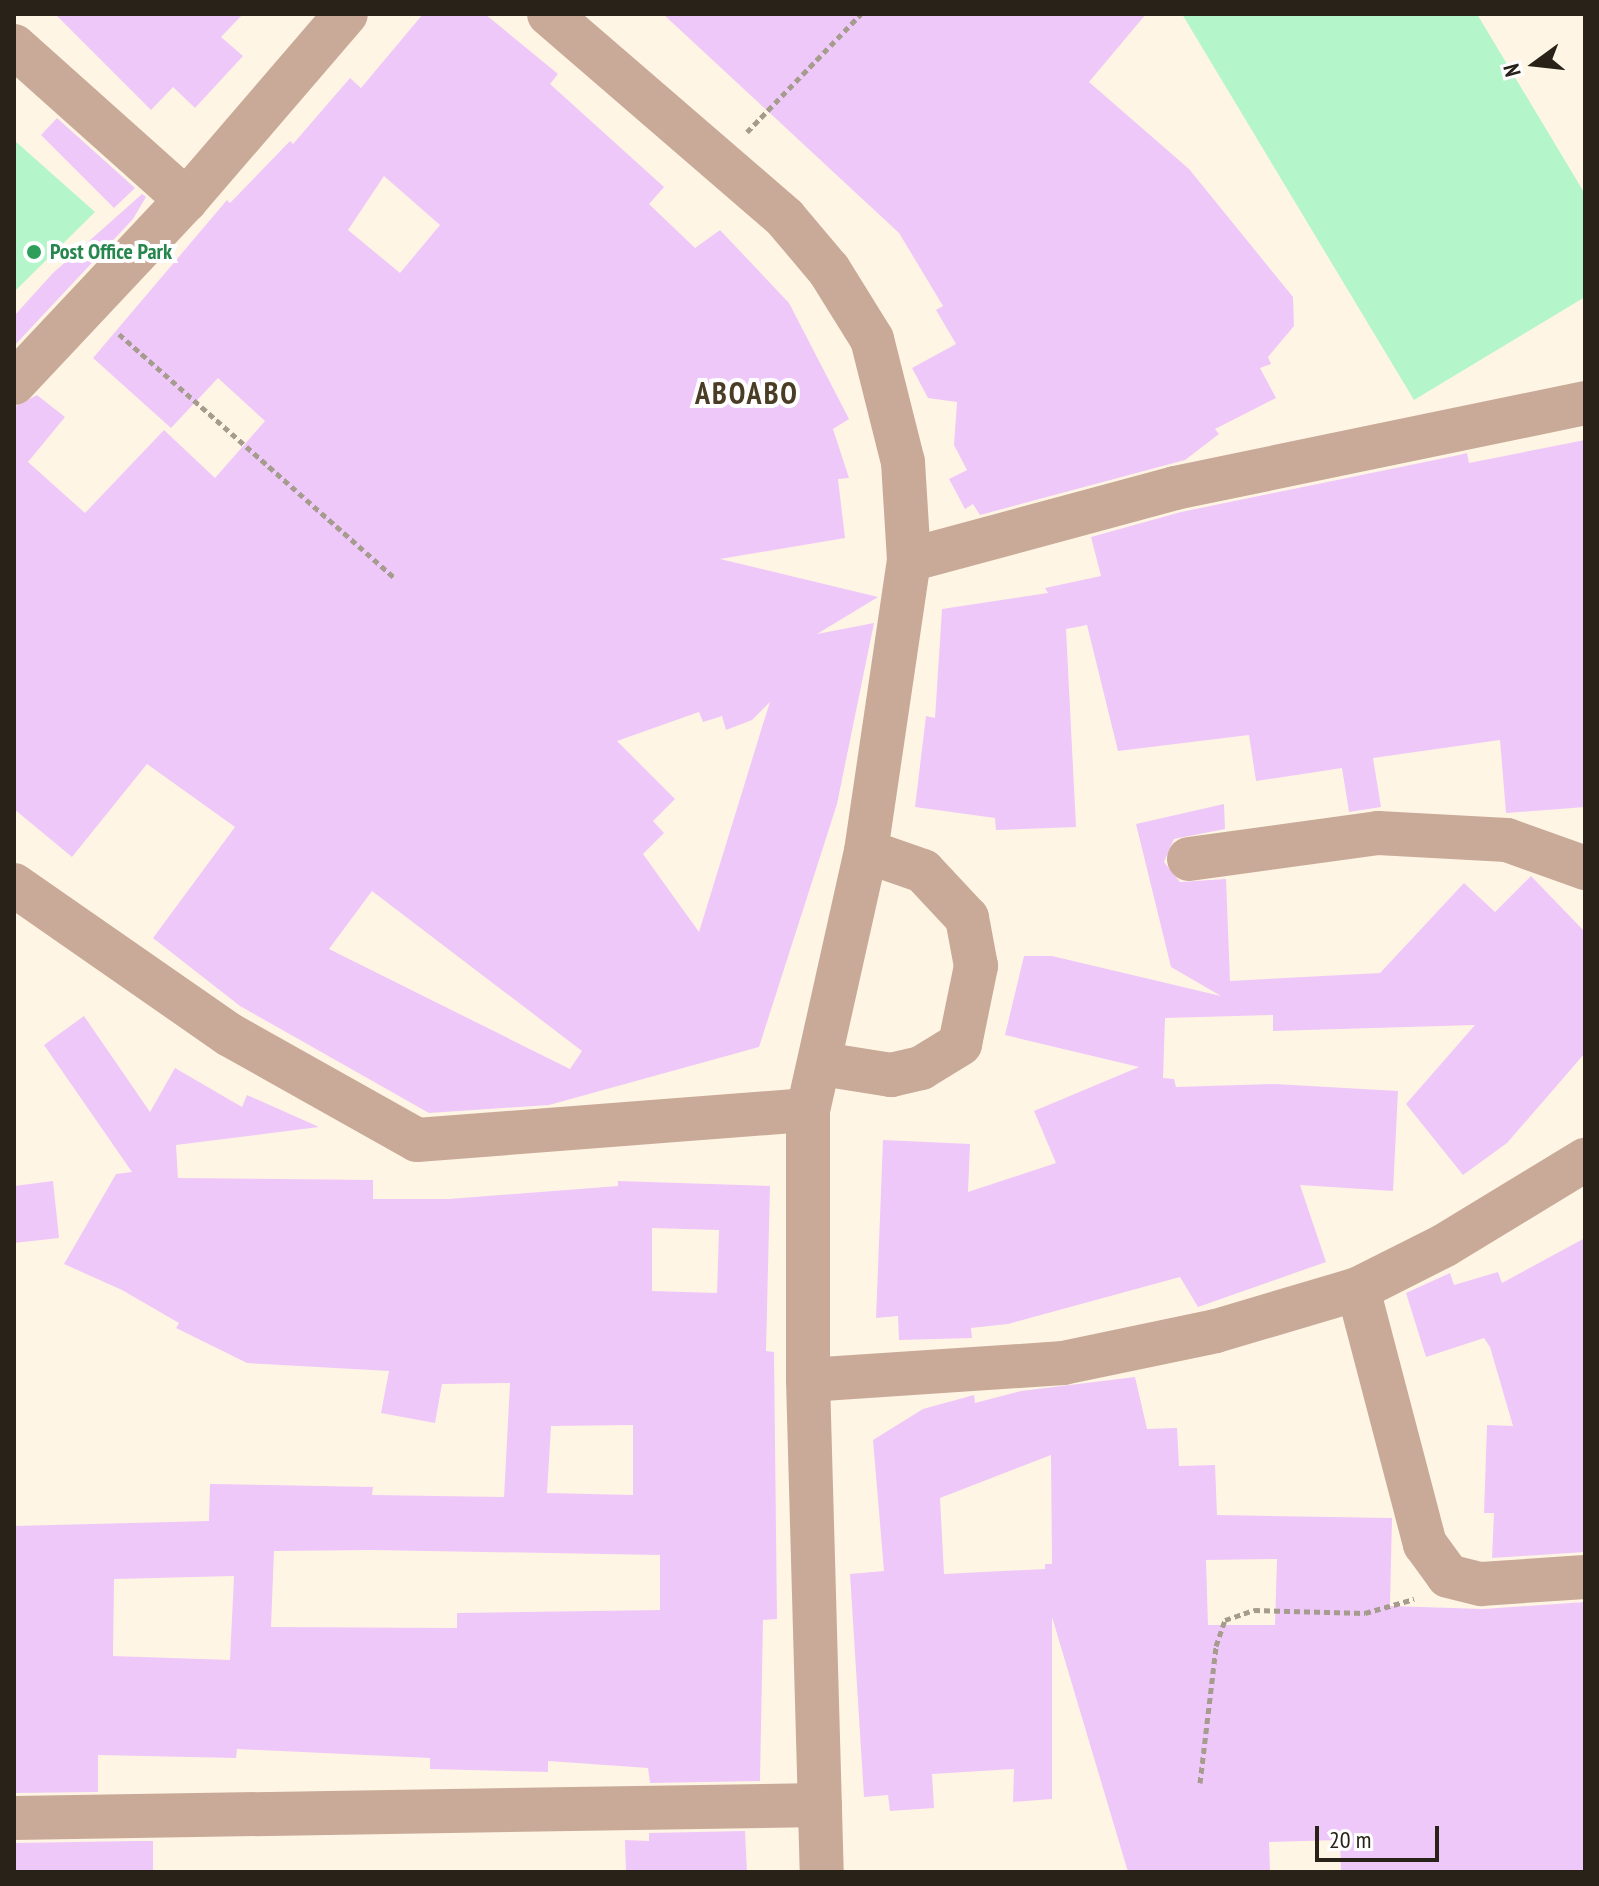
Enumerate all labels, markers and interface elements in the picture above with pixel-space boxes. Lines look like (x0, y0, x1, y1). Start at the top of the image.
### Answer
north arrow (1495, 24, 1575, 104)
text: N (1497, 61, 1527, 80)
place label: Post Office Park (50, 239, 172, 265)
marker: Post Office Park (25, 243, 43, 261)
district label: ABOABO (695, 375, 799, 411)
scale bar (1319, 1810, 1443, 1860)
text: 20 m (1329, 1824, 1371, 1855)

